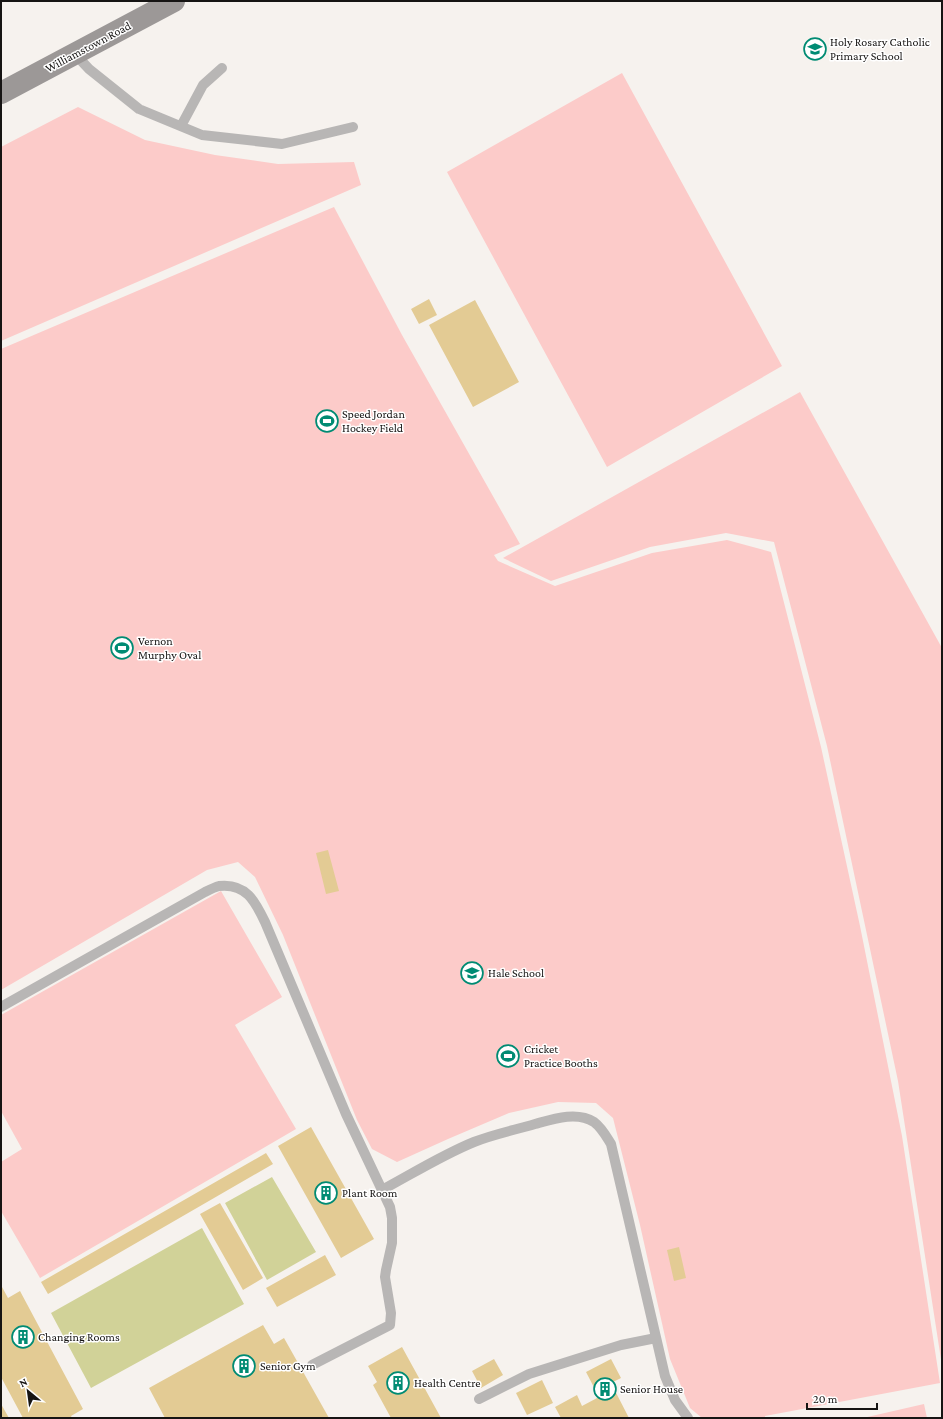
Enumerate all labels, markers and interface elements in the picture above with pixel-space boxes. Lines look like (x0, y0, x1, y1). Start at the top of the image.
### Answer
street label: Williamstown Road (43, 18, 134, 75)
place label: Holy Rosary Catholic Primary School (830, 35, 930, 63)
school or university icon: Holy Rosary Catholic Primary School (802, 36, 828, 62)
place label: Speed Jordan Hockey Field (342, 407, 405, 435)
sports icon: Speed Jordan Hockey Field (314, 408, 340, 434)
place label: Vernon Murphy Oval (138, 634, 201, 662)
sports icon: Vernon Murphy Oval (109, 635, 135, 661)
school or university icon: Hale School (459, 960, 485, 986)
place label: Hale School (488, 966, 544, 980)
place label: Cricket Practice Booths (524, 1042, 598, 1070)
sports icon: Cricket Practice Booths (495, 1043, 521, 1069)
building icon: Plant Room (313, 1180, 339, 1206)
place label: Plant Room (342, 1186, 398, 1200)
building icon: Changing Rooms (10, 1324, 36, 1350)
place label: Changing Rooms (38, 1330, 120, 1344)
building icon: Senior Gym (231, 1353, 257, 1379)
place label: Senior Gym (260, 1359, 316, 1373)
building icon: Health Centre (385, 1370, 411, 1396)
north arrow (8, 1371, 48, 1411)
text: N (17, 1375, 30, 1389)
place label: Health Centre (414, 1376, 481, 1390)
building icon: Senior House (592, 1376, 618, 1402)
place label: Senior House (620, 1382, 683, 1396)
scale bar (807, 1385, 877, 1411)
text: 20 m (813, 1392, 838, 1406)

